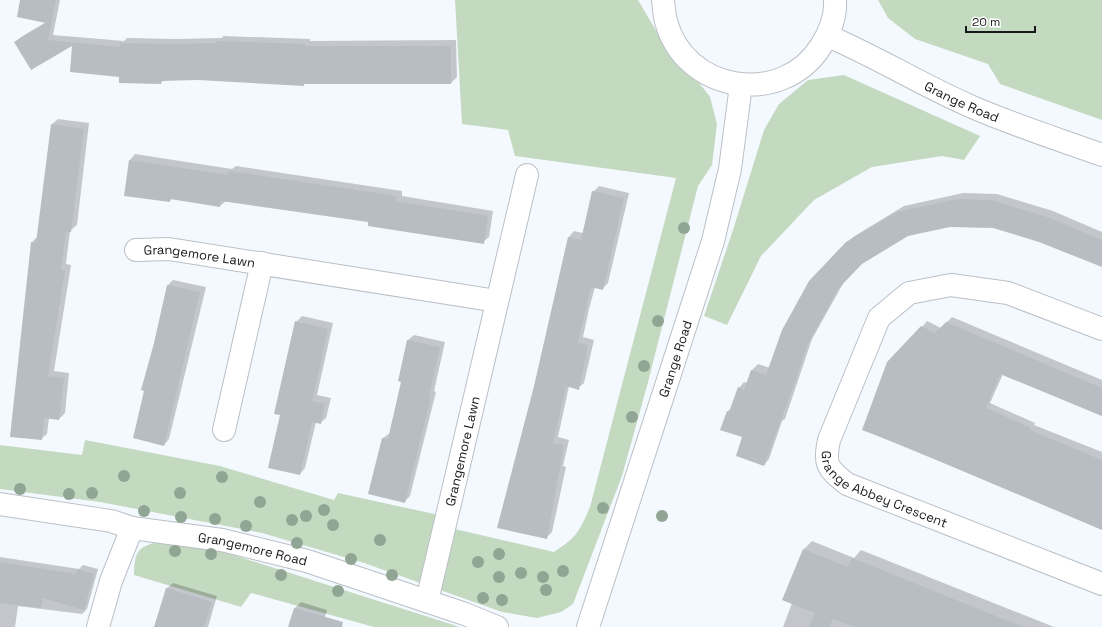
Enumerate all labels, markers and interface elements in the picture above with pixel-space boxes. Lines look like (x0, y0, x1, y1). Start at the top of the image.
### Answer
scale bar (966, 8, 1035, 34)
text: 20 m (972, 14, 1000, 30)
street label: Grange Road (921, 77, 1001, 126)
street label: Grangemore Lawn (143, 241, 256, 272)
street label: Grange Road (655, 318, 696, 400)
street label: Grangemore Lawn (442, 394, 484, 508)
street label: Grange Abbey Crescent (818, 450, 950, 532)
street label: Grangemore Road (197, 529, 309, 570)

